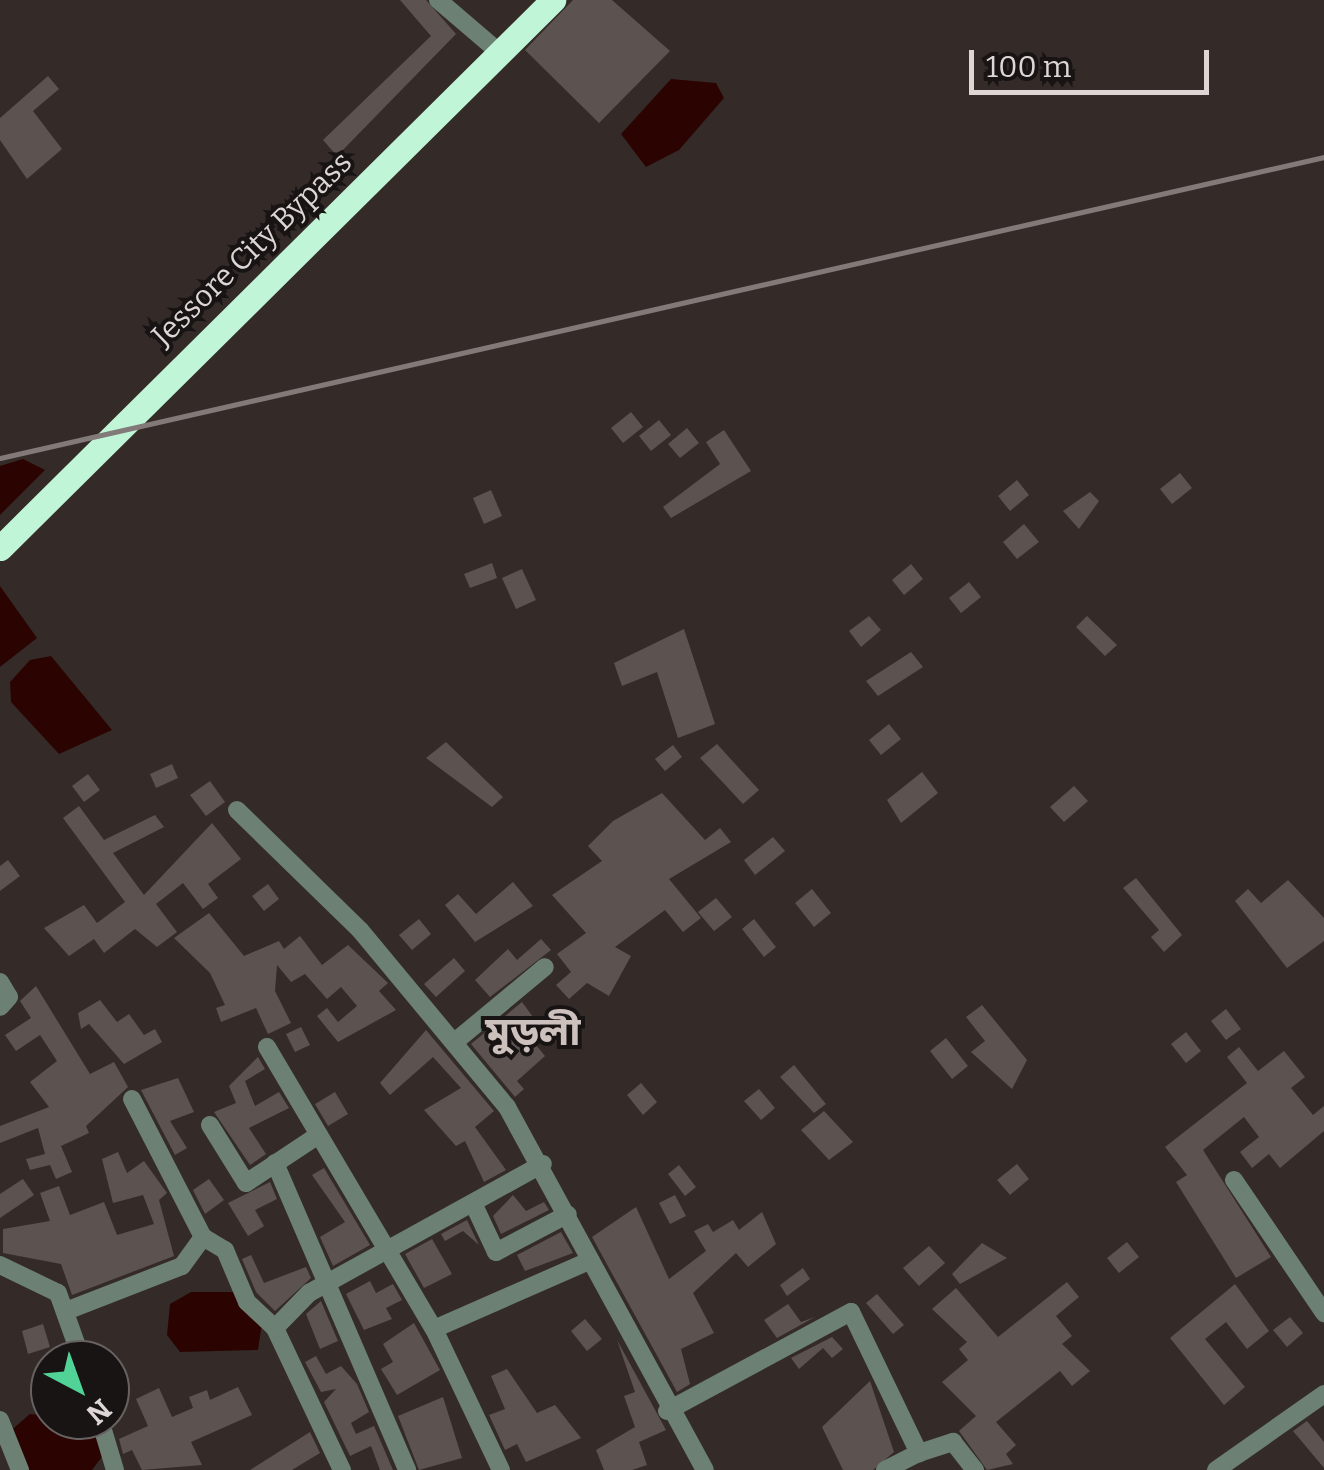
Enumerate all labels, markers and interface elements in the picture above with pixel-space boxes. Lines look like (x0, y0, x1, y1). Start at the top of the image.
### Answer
scale bar (974, 30, 1214, 92)
text: 100 m (986, 49, 1071, 85)
street label: Jessore City Bypass (145, 144, 359, 354)
district label: মুড়লী (485, 1008, 581, 1056)
north arrow (30, 1340, 130, 1440)
text: N (80, 1392, 118, 1431)

